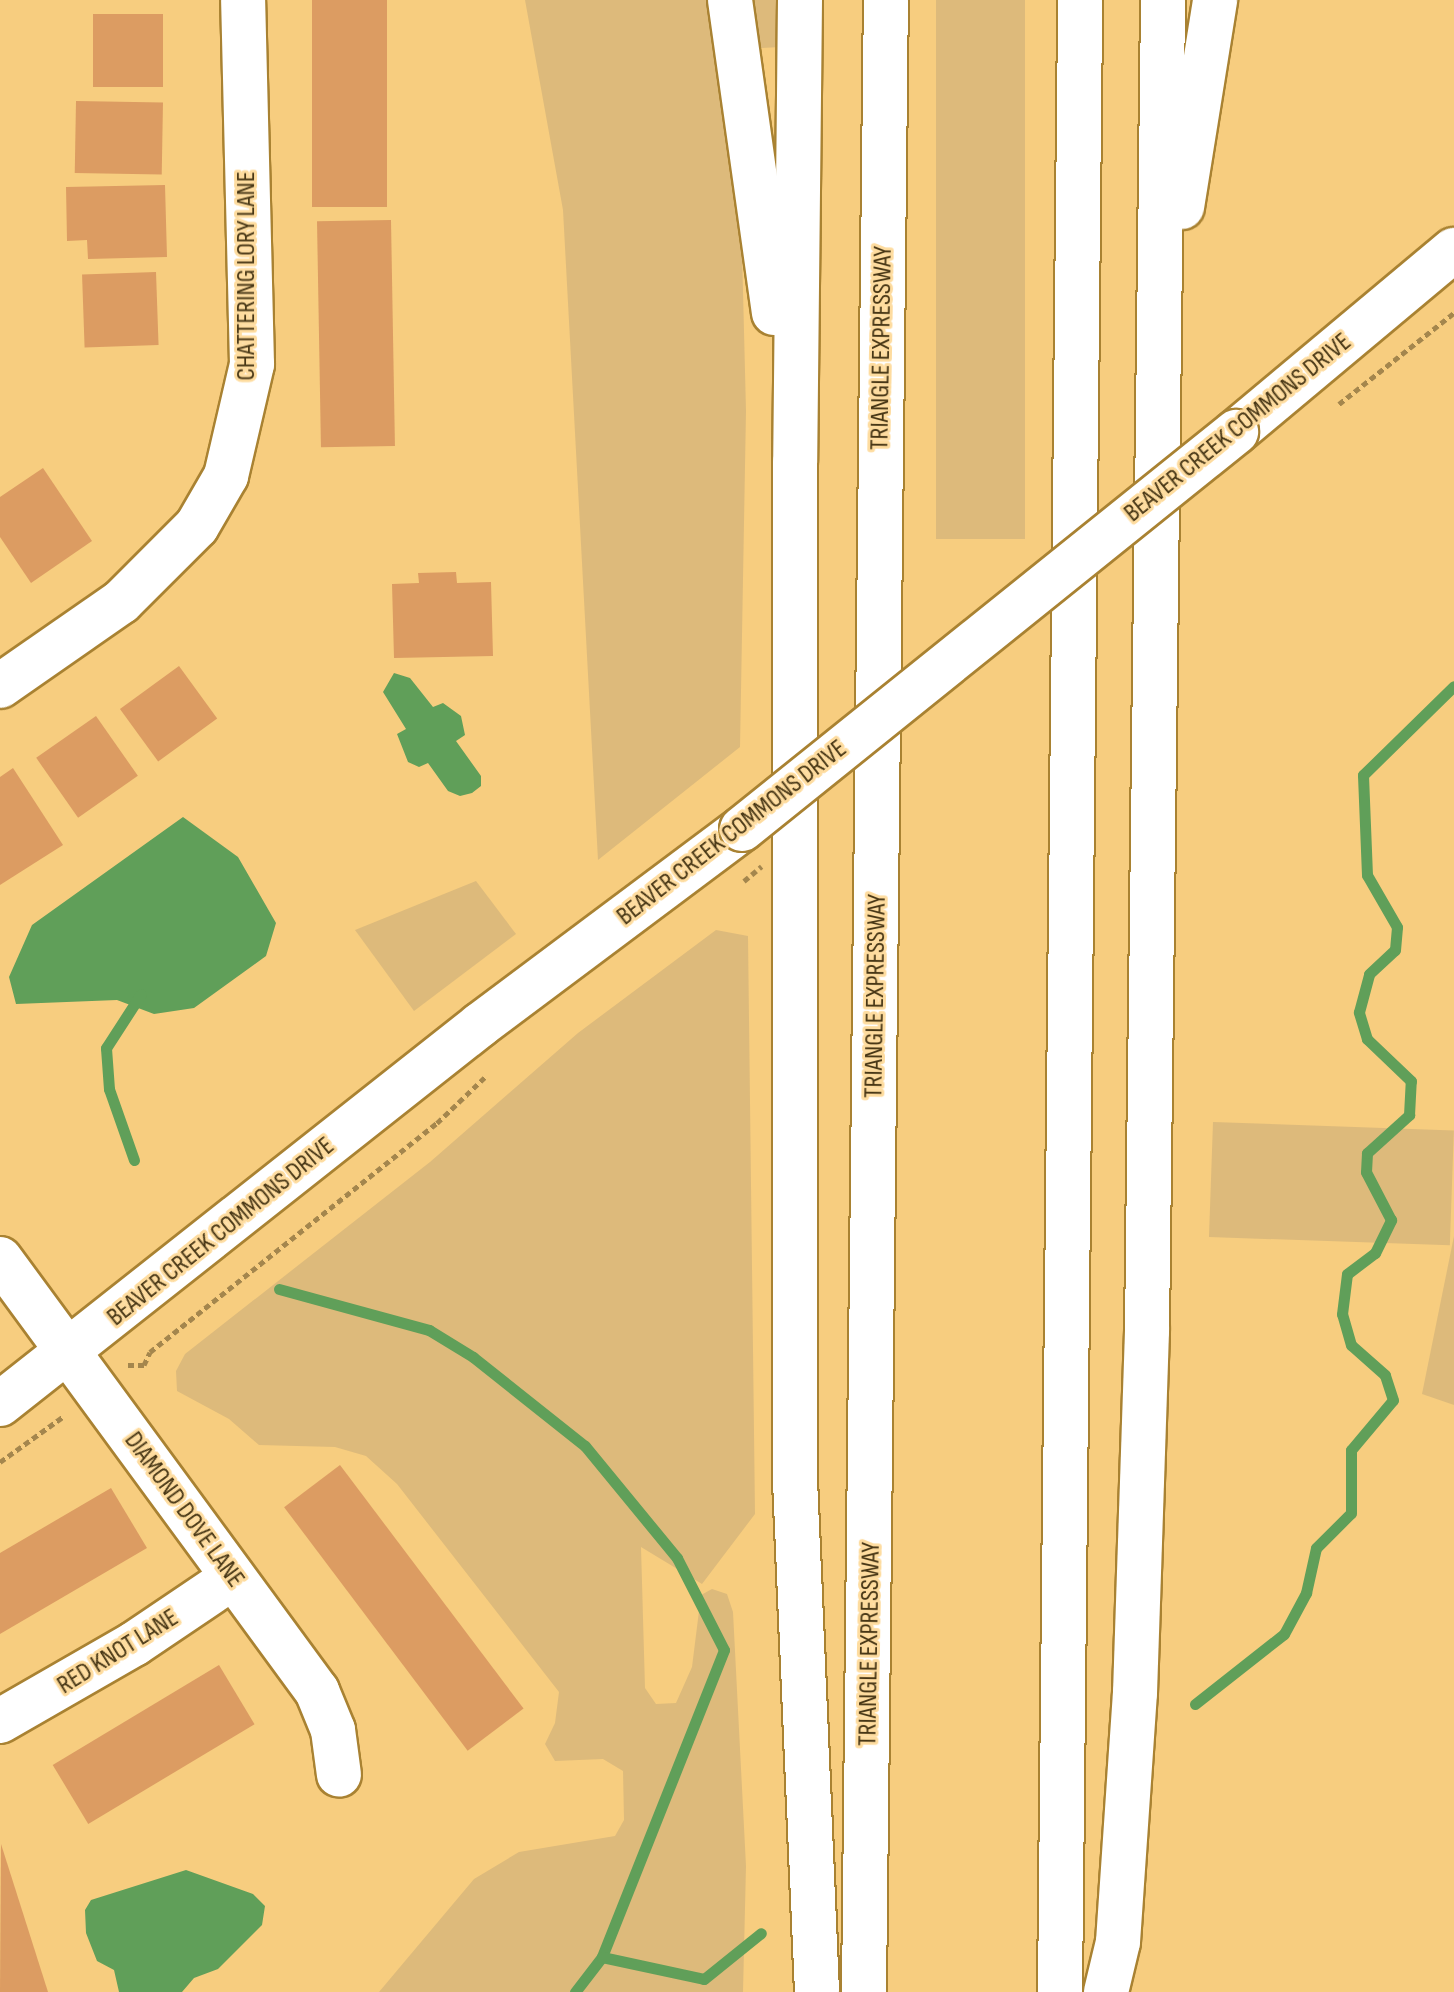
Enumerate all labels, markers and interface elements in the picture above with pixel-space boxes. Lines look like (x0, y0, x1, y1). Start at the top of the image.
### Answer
street label: CHATTERING LORY LANE (231, 171, 263, 381)
street label: TRIANGLE EXPRESSWAY (865, 246, 899, 450)
street label: BEAVER CREEK COMMONS DRIVE (1118, 327, 1358, 529)
street label: BEAVER CREEK COMMONS DRIVE (611, 734, 853, 932)
street label: TRIANGLE EXPRESSWAY (859, 894, 893, 1098)
street label: BEAVER CREEK COMMONS DRIVE (101, 1131, 341, 1333)
street label: DIAMOND DOVE LANE (117, 1426, 251, 1594)
street label: TRIANGLE EXPRESSWAY (853, 1542, 887, 1746)
street label: RED KNOT LANE (52, 1603, 184, 1701)

